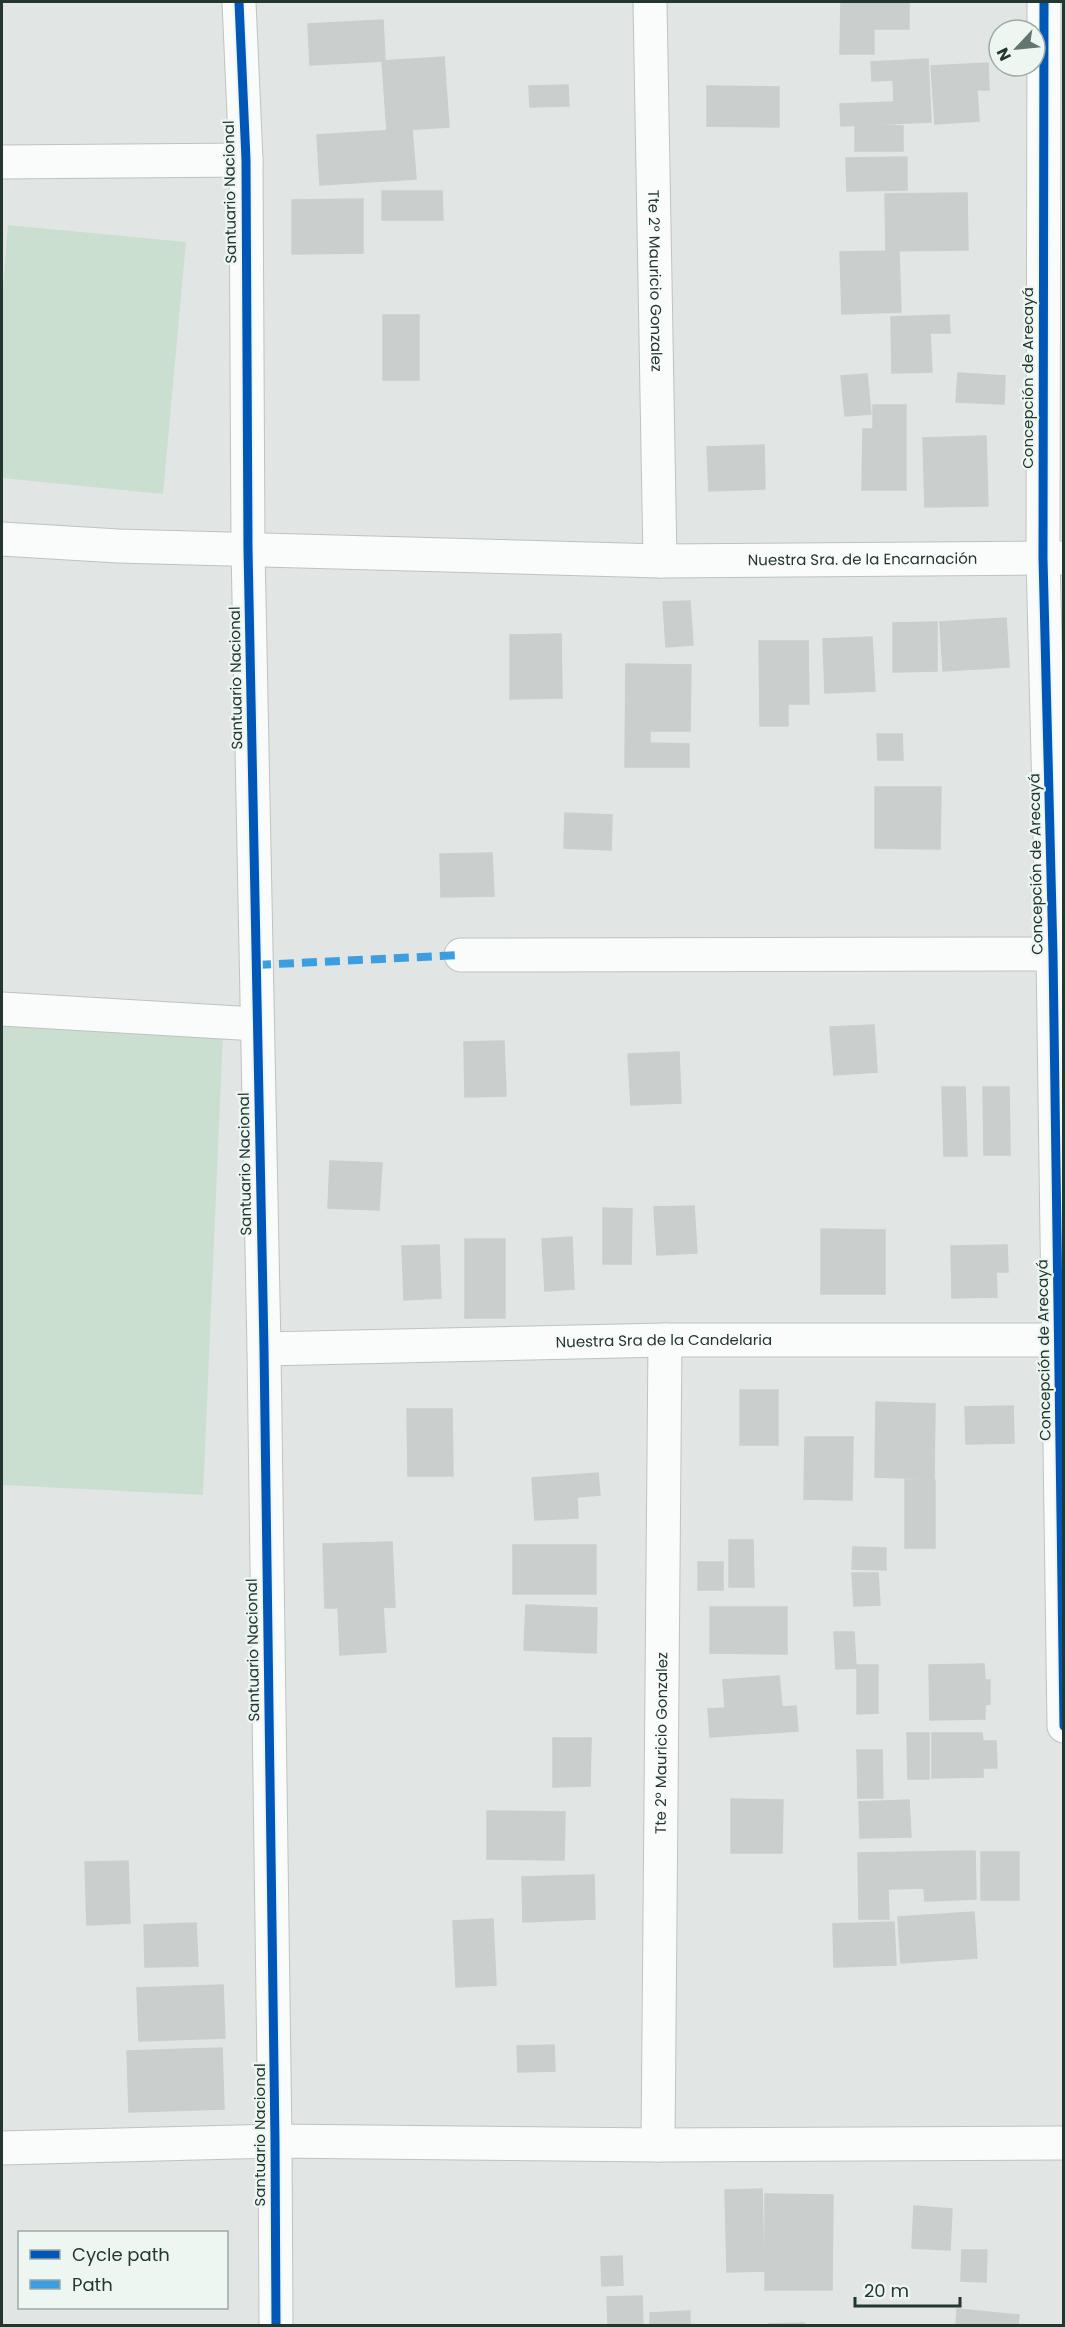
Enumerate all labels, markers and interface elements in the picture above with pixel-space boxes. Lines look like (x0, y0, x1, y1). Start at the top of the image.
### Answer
north arrow (987, 18, 1047, 78)
text: N (991, 44, 1017, 65)
street label: Santuario Nacional (218, 120, 241, 264)
street label: Tte 2° Mauricio Gonzalez (643, 190, 668, 372)
street label: Concepción de Arecayá (1017, 287, 1038, 469)
street label: Nuestra Sra. de la Encarnación (748, 548, 977, 570)
street label: Santuario Nacional (224, 606, 247, 750)
street label: Concepción de Arecayá (1023, 773, 1048, 955)
street label: Santuario Nacional (233, 1092, 256, 1236)
street label: Concepción de Arecayá (1031, 1259, 1056, 1441)
street label: Nuestra Sra de la Candelaria (555, 1329, 772, 1352)
street label: Santuario Nacional (241, 1578, 264, 1722)
street label: Tte 2° Mauricio Gonzalez (650, 1652, 672, 1834)
street label: Santuario Nacional (249, 2063, 270, 2207)
legend (18, 2231, 228, 2309)
text: Cycle path (72, 2242, 170, 2267)
scale bar (855, 2270, 960, 2308)
text: Path (72, 2272, 113, 2297)
text: 20 m (864, 2278, 909, 2303)

